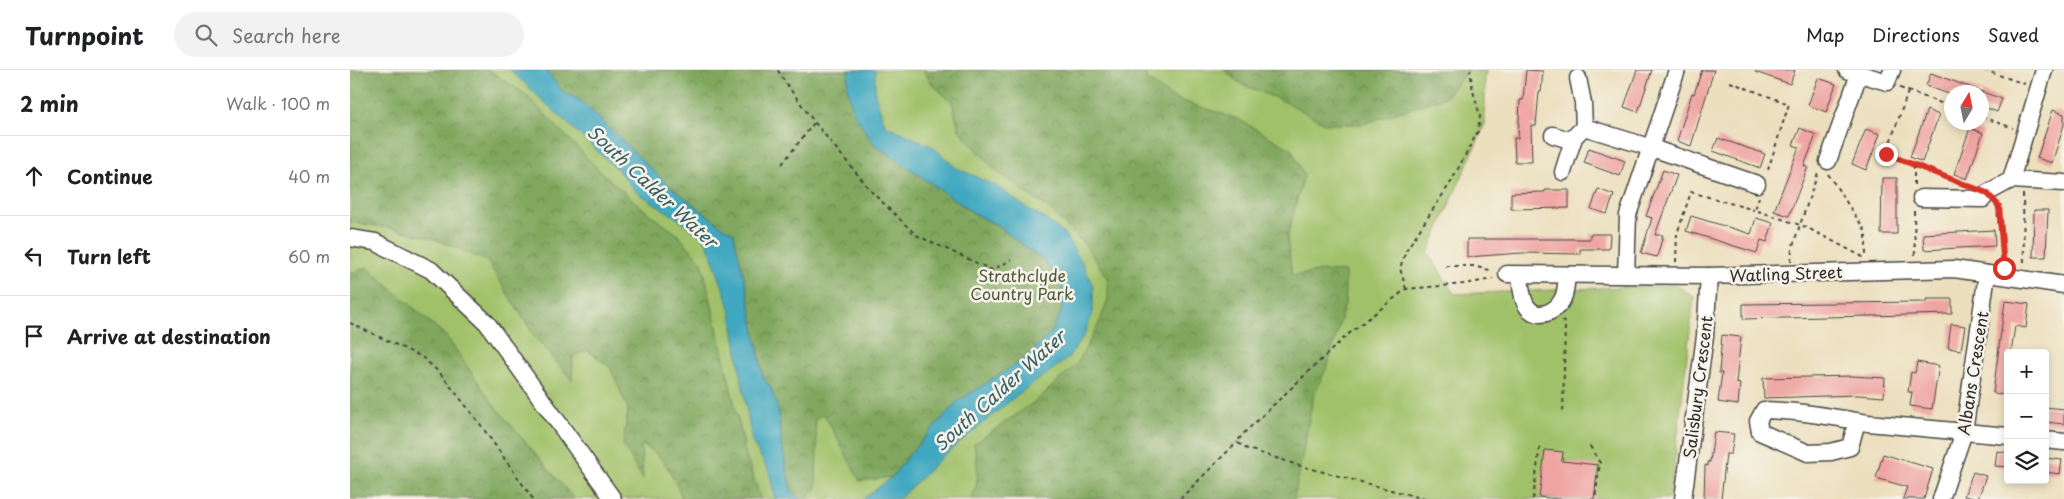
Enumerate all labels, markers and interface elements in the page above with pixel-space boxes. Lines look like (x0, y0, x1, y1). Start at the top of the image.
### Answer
search box (174, 12, 524, 57)
text: Turnpoint (25, 17, 144, 53)
icon: search (192, 21, 220, 49)
text: Search here (232, 21, 341, 49)
text: Map (1806, 21, 1844, 48)
text: Directions (1872, 21, 1960, 48)
text: Saved (1988, 21, 2039, 48)
north arrow (1944, 85, 1989, 130)
text: 2 min (20, 87, 79, 119)
text: Walk · 100 m (226, 91, 330, 115)
water label: South Calder Water (582, 118, 726, 255)
route end (1875, 143, 1898, 166)
icon: ahead (20, 162, 48, 190)
text: Continue (67, 162, 153, 190)
text: 40 m (288, 164, 330, 188)
icon: left (20, 242, 48, 270)
text: Turn left (67, 242, 151, 270)
text: 60 m (288, 244, 330, 268)
route start (1993, 257, 2016, 280)
street label: Watling Street (1729, 259, 1844, 287)
park label: Strathclyde Country Park (970, 263, 1074, 305)
street label: Albans Crescent (1950, 309, 1994, 437)
street label: Salisbury Crescent (1676, 314, 1718, 460)
icon: arrive (20, 322, 48, 350)
text: Arrive at destination (67, 322, 271, 350)
water label: South Calder Water (927, 322, 1073, 457)
map controls (2004, 349, 2049, 484)
button: + (2004, 349, 2049, 394)
button: − (2004, 394, 2049, 439)
button: layers (2004, 439, 2049, 484)

